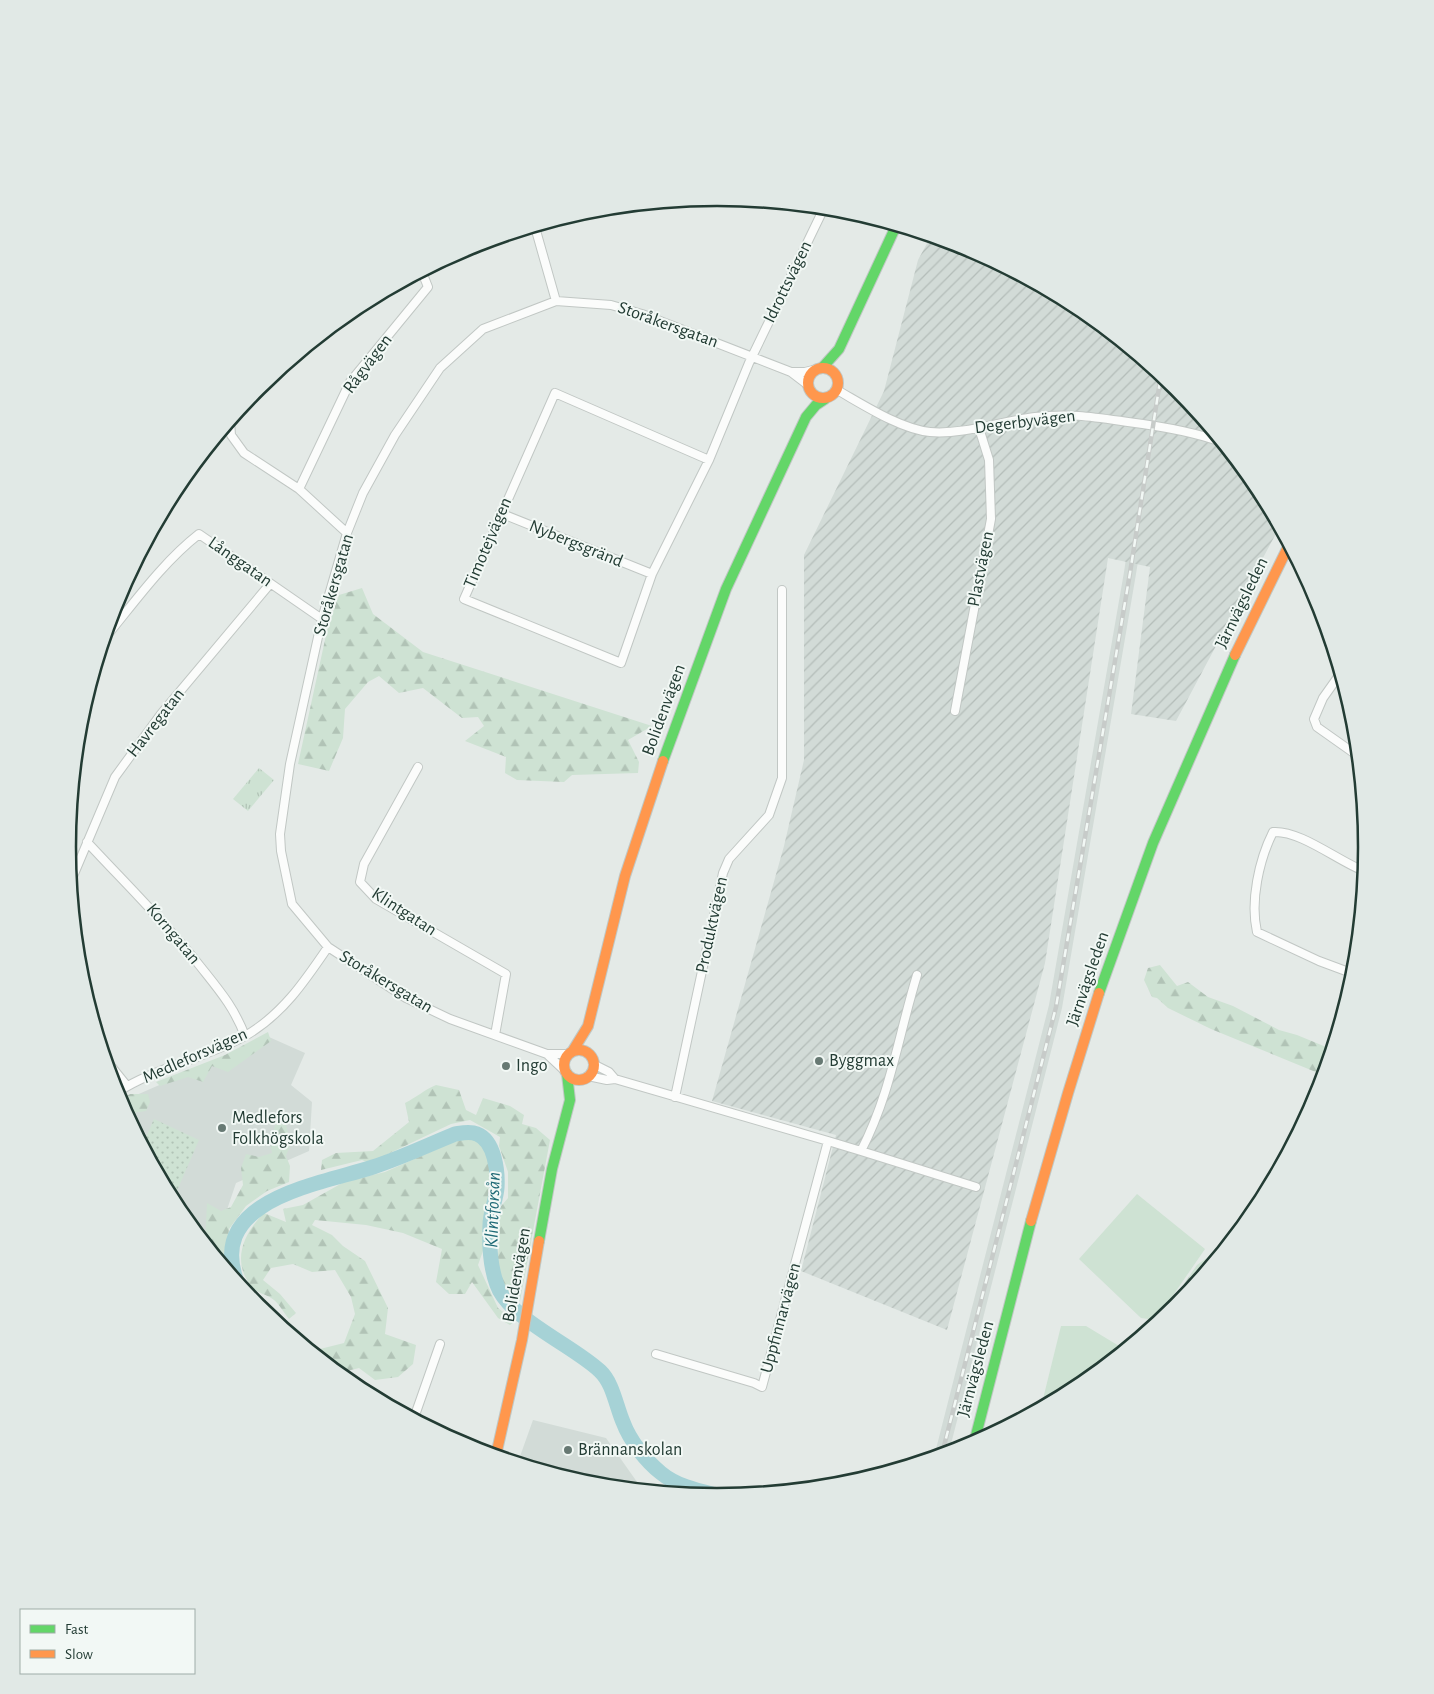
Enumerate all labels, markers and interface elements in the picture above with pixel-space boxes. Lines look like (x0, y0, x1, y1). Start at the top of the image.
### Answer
street label: Idrottsvägen (760, 238, 816, 326)
street label: Storåkersgatan (615, 299, 721, 351)
street label: Rågvägen (340, 331, 396, 397)
street label: Degerbyvägen (974, 407, 1076, 437)
street label: Timotejvägen (461, 495, 515, 591)
street label: Nybergsgränd (527, 517, 625, 571)
street label: Plastvägen (965, 530, 997, 608)
street label: Storåkersgatan (311, 532, 357, 638)
street label: Långgatan (205, 533, 275, 591)
street label: Järnvägsleden (1212, 555, 1272, 651)
street label: Bolidenvägen (639, 662, 689, 758)
street label: Havregatan (124, 685, 188, 761)
street label: Produktvägen (693, 875, 731, 975)
street label: Klintgatan (368, 884, 440, 940)
street label: Korngatan (143, 900, 203, 968)
street label: Järnvägsleden (1063, 929, 1113, 1029)
street label: Storåkersgatan (336, 947, 436, 1017)
street label: Medleforsvägen (140, 1025, 250, 1087)
place label: Byggmax (829, 1052, 894, 1070)
marker: Byggmax (813, 1055, 825, 1067)
place label: Ingo (516, 1057, 548, 1075)
marker: Ingo (500, 1060, 512, 1072)
place label: Medlefors Folkhögskola (232, 1109, 324, 1148)
marker: Medlefors Folkhögskola (216, 1122, 228, 1134)
water label: Klintforsån (482, 1172, 504, 1248)
street label: Bolidenvägen (500, 1226, 534, 1324)
street label: Uppfinnarvägen (758, 1261, 804, 1375)
street label: Järnvägsleden (955, 1319, 997, 1419)
place label: Brännanskolan (578, 1441, 682, 1459)
marker: Brännanskolan (562, 1444, 574, 1456)
legend (20, 1609, 195, 1674)
text: Fast (65, 1622, 89, 1637)
text: Slow (65, 1647, 93, 1662)

